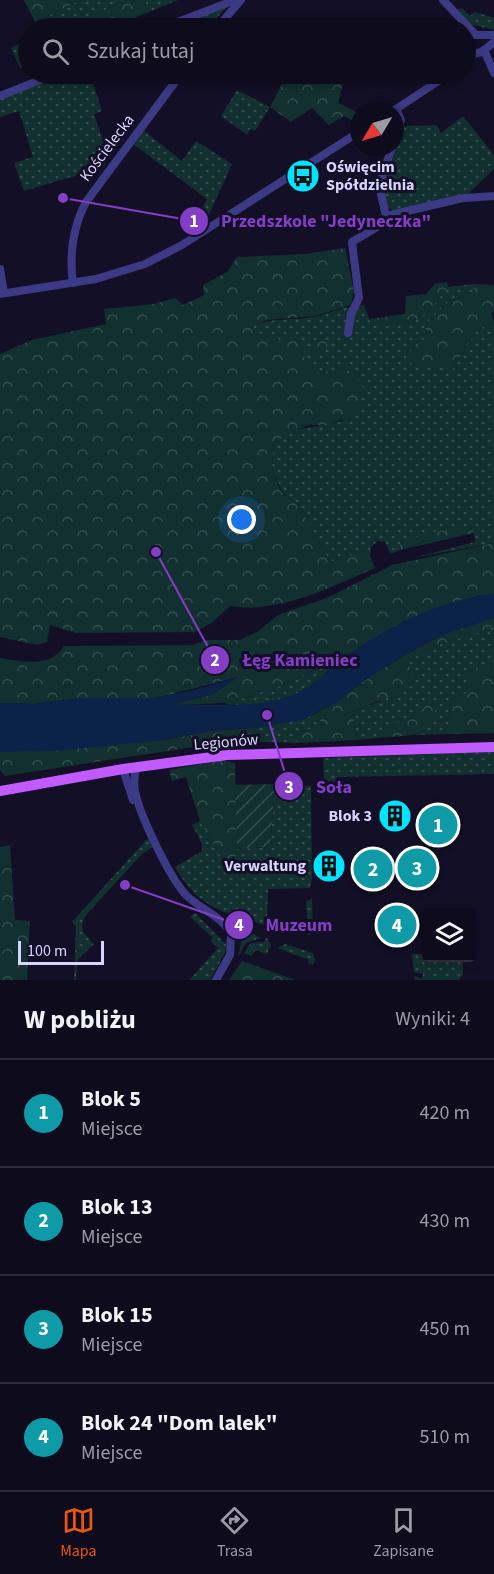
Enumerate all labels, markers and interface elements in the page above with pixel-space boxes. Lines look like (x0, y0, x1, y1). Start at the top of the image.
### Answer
search box (18, 18, 476, 84)
icon: search (39, 35, 72, 68)
text: Szukaj tutaj (87, 35, 194, 67)
north arrow (350, 102, 404, 156)
street label: Kościelecka (75, 110, 139, 186)
place label: Oświęcim Spółdzielnia (326, 156, 415, 196)
bus stop icon: Oświęcim Spółdzielnia (285, 158, 321, 194)
callout: Przedszkole "Jedyneczka" (179, 203, 443, 239)
text: 1 (189, 209, 199, 234)
text: Przedszkole "Jedyneczka" (221, 209, 431, 234)
your location (227, 505, 256, 534)
callout: Łęg Kamieniec (200, 642, 369, 678)
text: 2 (210, 648, 220, 673)
text: Łęg Kamieniec (241, 648, 358, 673)
street label: Legionów (193, 728, 260, 756)
callout: Soła (274, 768, 364, 804)
text: 3 (284, 775, 294, 800)
text: Soła (316, 775, 352, 800)
building icon: Blok 3 (377, 798, 413, 834)
pin: 1 (418, 802, 458, 848)
place label: Blok 3 (328, 805, 372, 827)
pin: 2 (354, 846, 392, 892)
pin: 3 (398, 846, 436, 890)
building icon: Verwaltung (311, 848, 347, 884)
place label: Verwaltung (223, 855, 306, 877)
pin: 4 (378, 902, 416, 948)
callout: Muzeum (224, 907, 345, 943)
map controls (422, 908, 476, 962)
button: layers (422, 908, 476, 962)
text: 4 (234, 913, 244, 938)
text: Muzeum (265, 913, 333, 938)
scale bar (18, 938, 104, 965)
text: 100 m (27, 940, 67, 962)
text: W pobliżu (24, 1001, 136, 1038)
text: Wyniki: 4 (395, 1005, 470, 1033)
text: Blok 5 (81, 1083, 141, 1115)
text: 1 (38, 1099, 49, 1127)
text: 420 m (420, 1099, 470, 1127)
text: Miejsce (81, 1115, 142, 1143)
text: Blok 13 (81, 1191, 153, 1223)
text: 2 (38, 1207, 49, 1235)
text: 430 m (420, 1207, 470, 1235)
text: Miejsce (81, 1223, 142, 1251)
text: Blok 15 (81, 1299, 153, 1331)
text: 3 (38, 1315, 49, 1343)
text: 450 m (420, 1315, 470, 1343)
text: Miejsce (81, 1331, 142, 1359)
text: Blok 24 "Dom lalek" (81, 1407, 278, 1439)
text: 4 (38, 1423, 49, 1451)
text: 510 m (420, 1423, 470, 1451)
text: Miejsce (81, 1439, 142, 1467)
tab: Mapa (60, 1504, 97, 1562)
tab: Trasa (217, 1504, 253, 1562)
tab: Zapisane (373, 1504, 434, 1562)

